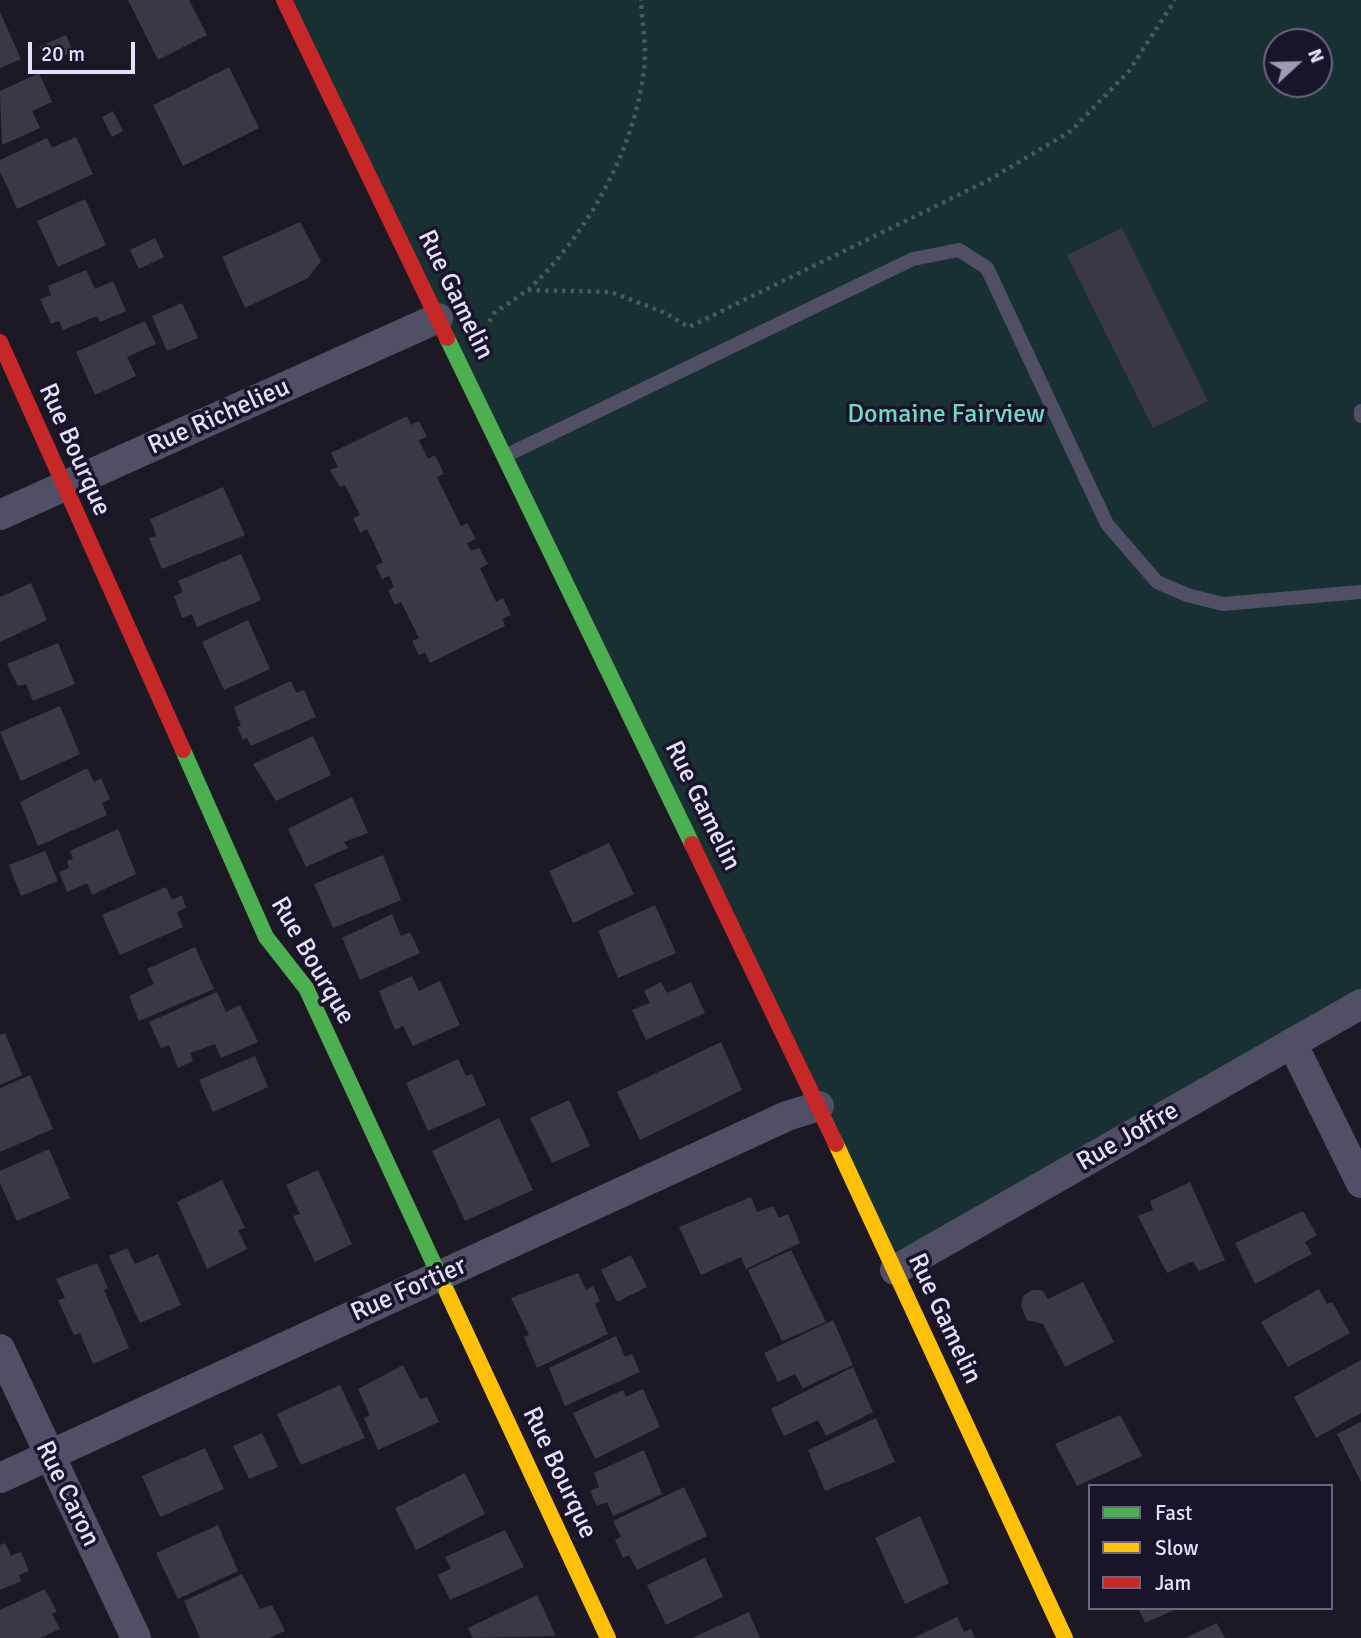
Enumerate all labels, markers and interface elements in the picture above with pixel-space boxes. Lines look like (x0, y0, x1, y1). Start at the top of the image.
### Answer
scale bar (32, 28, 138, 72)
north arrow (1263, 28, 1333, 98)
text: 20 m (41, 41, 85, 67)
text: N (1302, 45, 1329, 67)
street label: Rue Gamelin (410, 225, 500, 365)
street label: Rue Richelieu (143, 372, 295, 462)
street label: Rue Bourque (31, 379, 117, 521)
park label: Domaine Fairview (847, 399, 1045, 431)
street label: Rue Gamelin (657, 736, 747, 876)
street label: Rue Bourque (263, 892, 361, 1030)
street label: Rue Joffre (1072, 1095, 1184, 1179)
street label: Rue Gamelin (900, 1249, 988, 1389)
street label: Rue Fortier (346, 1251, 472, 1329)
street label: Rue Bourque (515, 1402, 603, 1544)
street label: Rue Caron (28, 1436, 106, 1552)
legend (1088, 1484, 1333, 1610)
text: Fast (1155, 1500, 1192, 1526)
text: Slow (1155, 1535, 1199, 1561)
text: Jam (1155, 1570, 1191, 1596)

